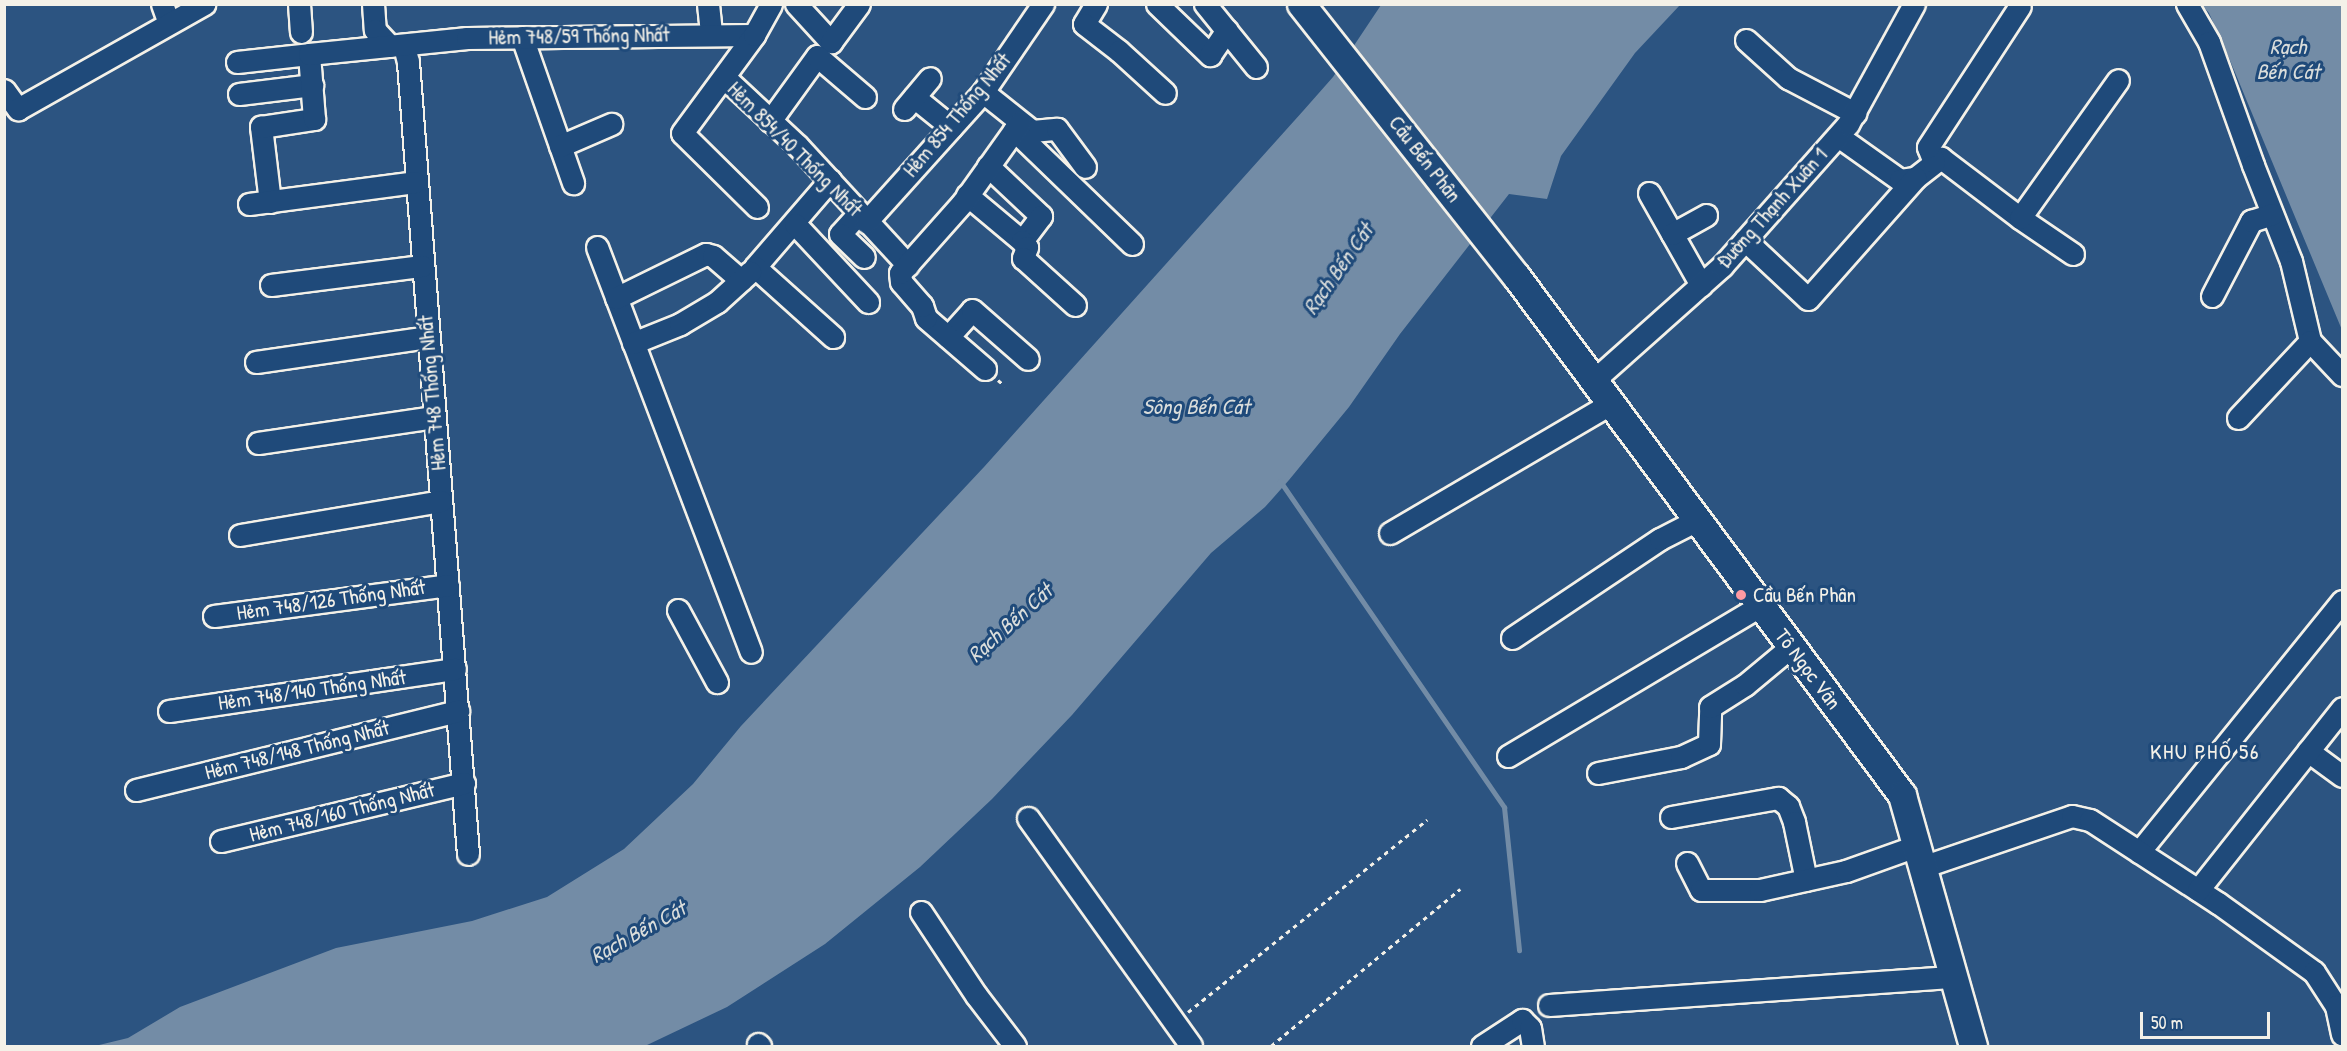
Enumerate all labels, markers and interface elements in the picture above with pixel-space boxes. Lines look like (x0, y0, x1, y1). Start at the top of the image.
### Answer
street label: Hẻm 748/59 Thống Nhất (488, 22, 670, 50)
water label: Rạch Bến Cát (2256, 33, 2320, 84)
street label: Hẻm 854 Thống Nhất (898, 48, 1016, 182)
street label: Hẻm 854/40 Thống Nhất (722, 76, 868, 222)
street label: Cầu Bến Phân (1383, 111, 1467, 207)
street label: Đường Thạnh Xuân 1 (1711, 143, 1833, 273)
water label: Rạch Bến Cát (1297, 219, 1379, 319)
street label: Hẻm 748 Thống Nhất (413, 314, 451, 472)
water label: Sông Bến Cát (1143, 394, 1249, 420)
street label: Hẻm 748/126 Thống Nhất (235, 574, 427, 626)
water label: Rạch Bến Cát (962, 578, 1058, 668)
place label: Cầu Bến Phân (1753, 582, 1856, 608)
marker: Cầu Bến Phân (1734, 588, 1748, 602)
street label: Tô Ngọc Vân (1769, 624, 1847, 714)
street label: Hẻm 748/140 Thống Nhất (216, 664, 408, 716)
street label: Hẻm 748/148 Thống Nhất (202, 715, 392, 785)
district label: KHU PHỐ 56 (2150, 739, 2260, 765)
street label: Hẻm 748/160 Thống Nhất (247, 777, 437, 847)
water label: Rạch Bến Cát (586, 895, 690, 969)
scale bar (2143, 1000, 2274, 1038)
text: 50 m (2151, 1010, 2183, 1035)

